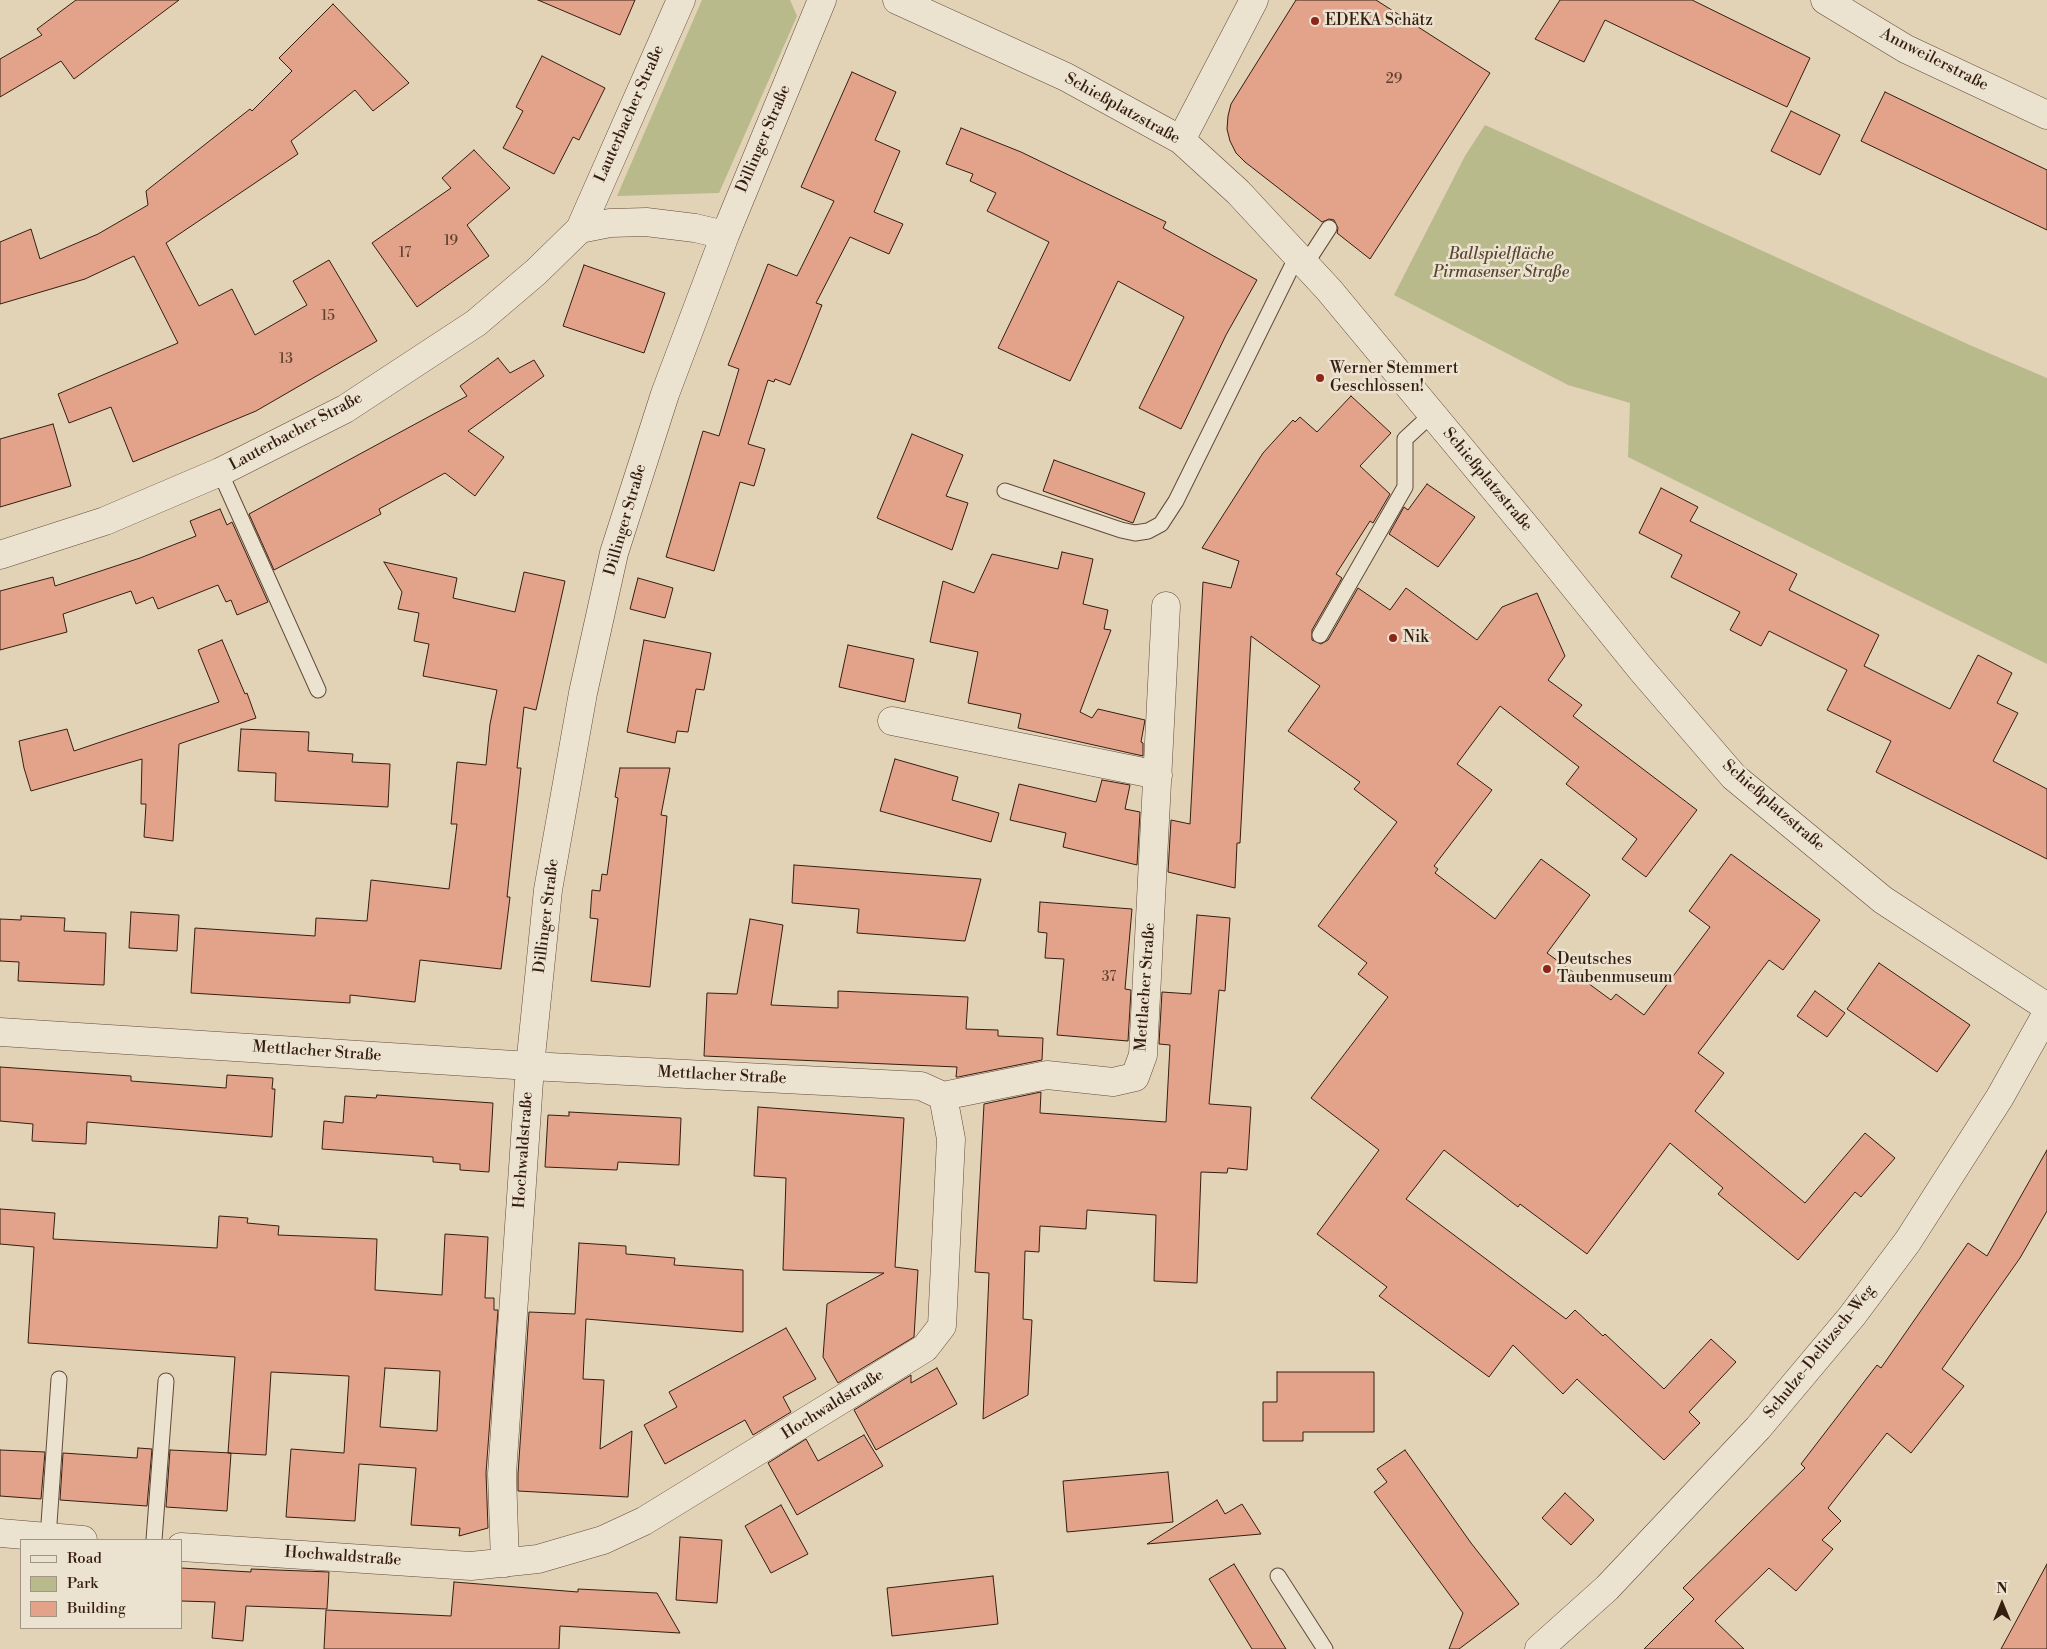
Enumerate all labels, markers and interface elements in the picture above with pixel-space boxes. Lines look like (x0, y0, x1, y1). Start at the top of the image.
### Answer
place label: EDEKA Schätz (1325, 11, 1433, 31)
marker: EDEKA Schätz (1309, 15, 1321, 27)
street label: Annweilerstraße (1877, 24, 1991, 96)
street label: Lauterbacher Straße (591, 42, 669, 186)
street label: Schießplatzstraße (1061, 69, 1183, 149)
house number: 29 (1386, 72, 1402, 88)
street label: Dillinger Straße (733, 82, 795, 196)
house number: 19 (444, 234, 458, 250)
park label: Ballspielfläche Pirmasenser Straße (1433, 245, 1569, 283)
house number: 17 (399, 246, 411, 262)
house number: 15 (321, 309, 335, 325)
house number: 13 (279, 352, 293, 368)
place label: Werner Stemmert Geschlossen! (1330, 359, 1458, 397)
marker: Werner Stemmert Geschlossen! (1314, 372, 1326, 384)
street label: Lauterbacher Straße (226, 389, 366, 475)
street label: Schießplatzstraße (1438, 424, 1536, 536)
street label: Dillinger Straße (601, 462, 651, 578)
place label: Nik (1403, 628, 1429, 648)
marker: Nik (1387, 632, 1399, 644)
street label: Schießplatzstraße (1718, 756, 1828, 856)
street label: Dillinger Straße (530, 858, 564, 974)
street label: Mettlacher Straße (1132, 922, 1160, 1052)
place label: Deutsches Taubenmuseum (1557, 950, 1673, 988)
marker: Deutsches Taubenmuseum (1541, 963, 1553, 975)
house number: 37 (1102, 970, 1116, 986)
street label: Mettlacher Straße (252, 1038, 382, 1066)
street label: Mettlacher Straße (657, 1063, 787, 1089)
street label: Hochwaldstraße (510, 1091, 538, 1209)
street label: Schulze-Delitzsch-Weg (1760, 1281, 1880, 1423)
street label: Hochwaldstraße (778, 1366, 888, 1444)
legend (20, 1539, 182, 1629)
street label: Hochwaldstraße (284, 1543, 402, 1571)
text: Road (67, 1549, 102, 1568)
text: Park (67, 1574, 98, 1593)
north arrow (1977, 1579, 2027, 1629)
text: N (1996, 1580, 2008, 1598)
text: Building (67, 1599, 126, 1618)

